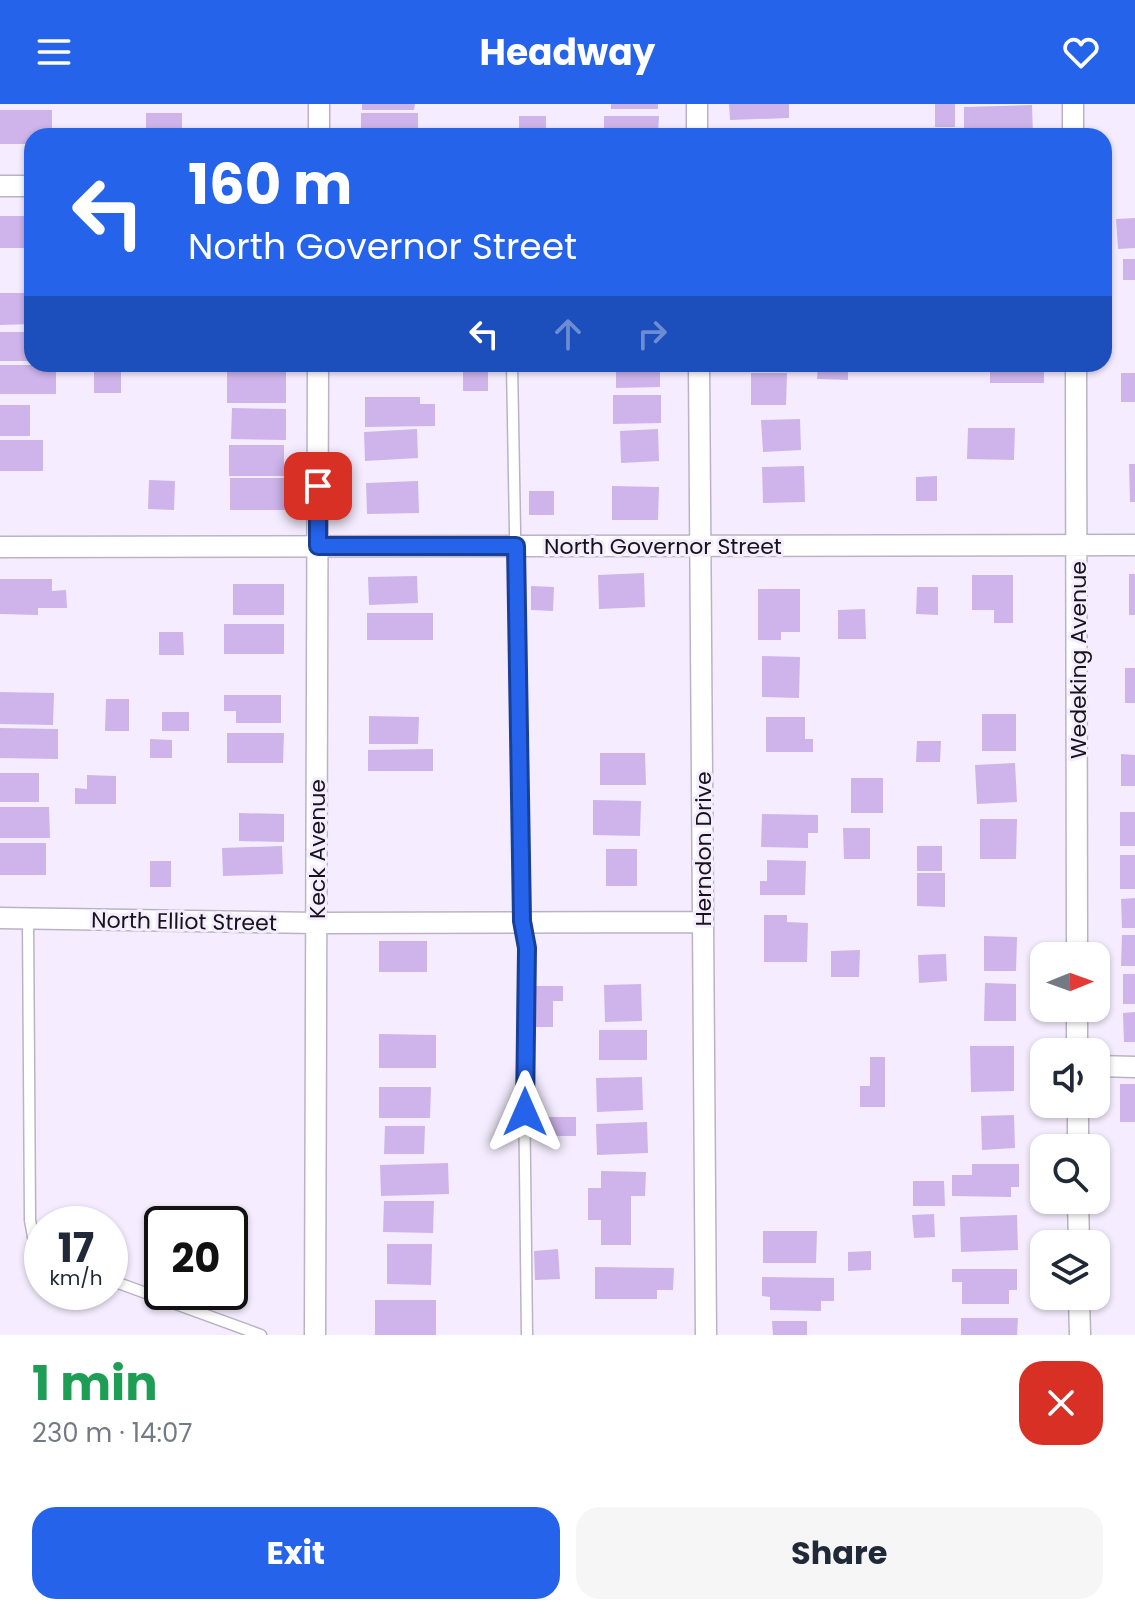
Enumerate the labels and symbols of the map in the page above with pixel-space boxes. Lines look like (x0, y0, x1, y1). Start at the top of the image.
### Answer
pin (284, 452, 352, 520)
street label: North Governor Street (544, 531, 782, 562)
street label: Wedeking Avenue (1063, 561, 1094, 759)
street label: Herndon Drive (688, 771, 719, 927)
street label: Keck Avenue (302, 779, 333, 919)
street label: North Elliot Street (91, 904, 277, 939)
north arrow (1030, 942, 1110, 1022)
position arrow (483, 1070, 567, 1154)
speed limit sign: 20 (144, 1206, 248, 1310)

